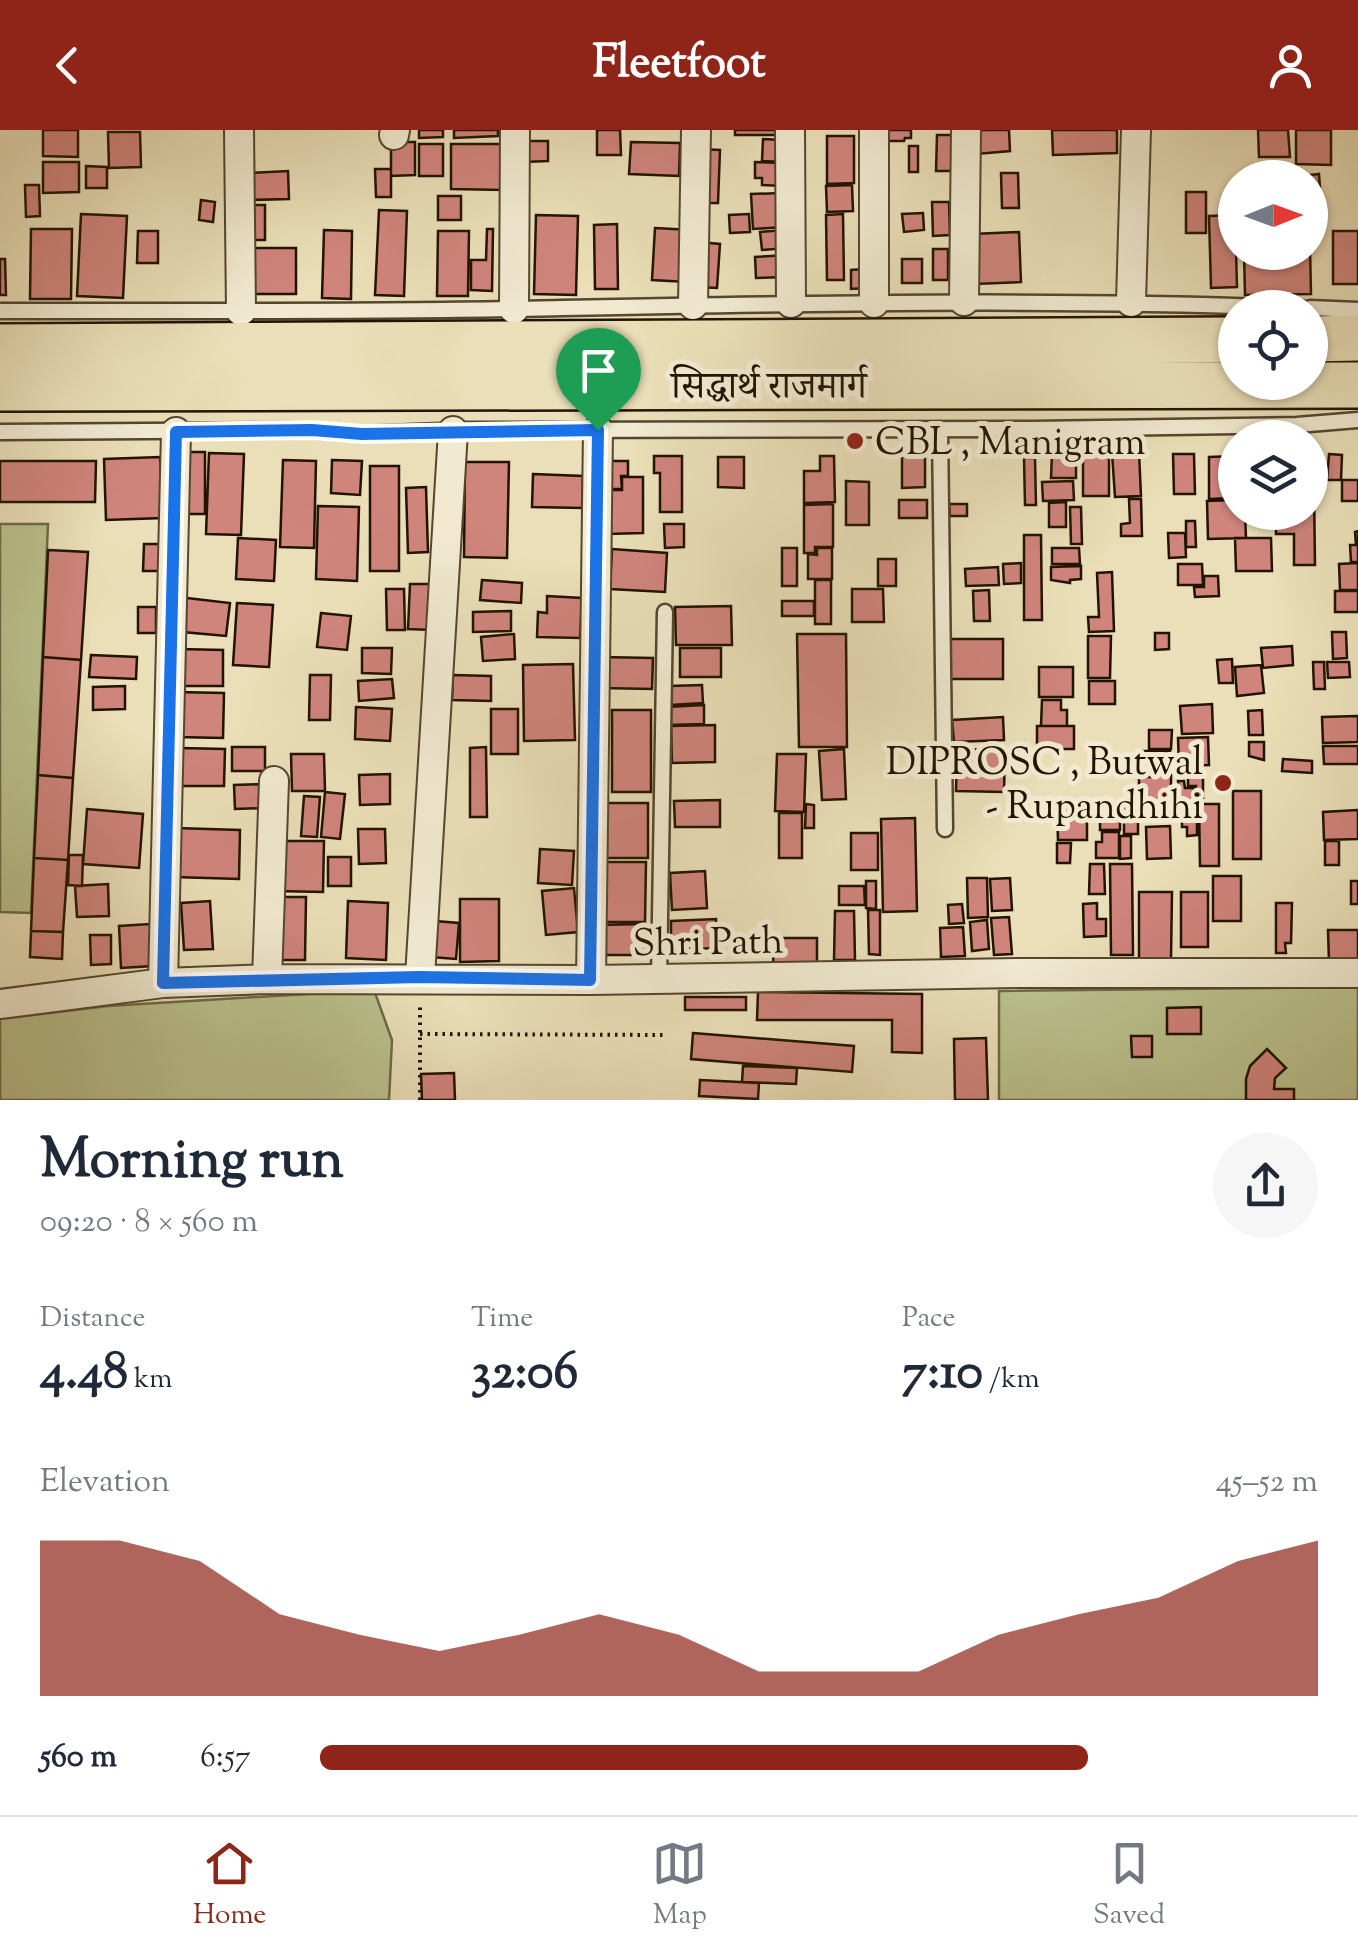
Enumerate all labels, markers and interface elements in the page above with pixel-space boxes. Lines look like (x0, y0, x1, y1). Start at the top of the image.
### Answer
text: Fleetfoot (592, 33, 766, 98)
icon: back (40, 38, 95, 93)
icon: person (1263, 38, 1318, 93)
north arrow (1218, 160, 1328, 270)
map controls (1218, 160, 1328, 530)
button: locate (1218, 290, 1328, 400)
pin (556, 328, 641, 431)
icon: arrive (571, 343, 626, 398)
street label: सिद्धार्थ राजमार्ग (669, 362, 869, 416)
place label: CBL , Manigram (875, 418, 1145, 472)
button: layers (1218, 420, 1328, 530)
marker: CBL , Manigram (844, 430, 866, 452)
place label: DIPROSC , Butwal - Rupandhihi (886, 738, 1203, 836)
marker: DIPROSC , Butwal - Rupandhihi (1212, 772, 1234, 794)
street label: Shri Path (632, 917, 784, 973)
text: Morning run (40, 1123, 344, 1202)
button: share (1213, 1133, 1318, 1238)
text: 09:20 · 8 × 560 m (40, 1200, 258, 1246)
text: Distance (40, 1299, 146, 1339)
text: Time (471, 1299, 533, 1339)
text: Pace (902, 1299, 956, 1339)
text: 4.48 (40, 1339, 128, 1411)
text: 32:06 (471, 1339, 578, 1411)
text: 7:10 (902, 1339, 983, 1411)
text: km (128, 1360, 172, 1400)
text: /km (983, 1360, 1040, 1400)
text: Elevation (40, 1460, 170, 1506)
text: 45–52 m (1216, 1460, 1318, 1506)
text: 560 m (40, 1735, 117, 1781)
text: 6:57 (200, 1735, 251, 1781)
tab: Home (193, 1836, 266, 1936)
tab: Map (652, 1836, 707, 1936)
tab: Saved (1093, 1836, 1165, 1936)

